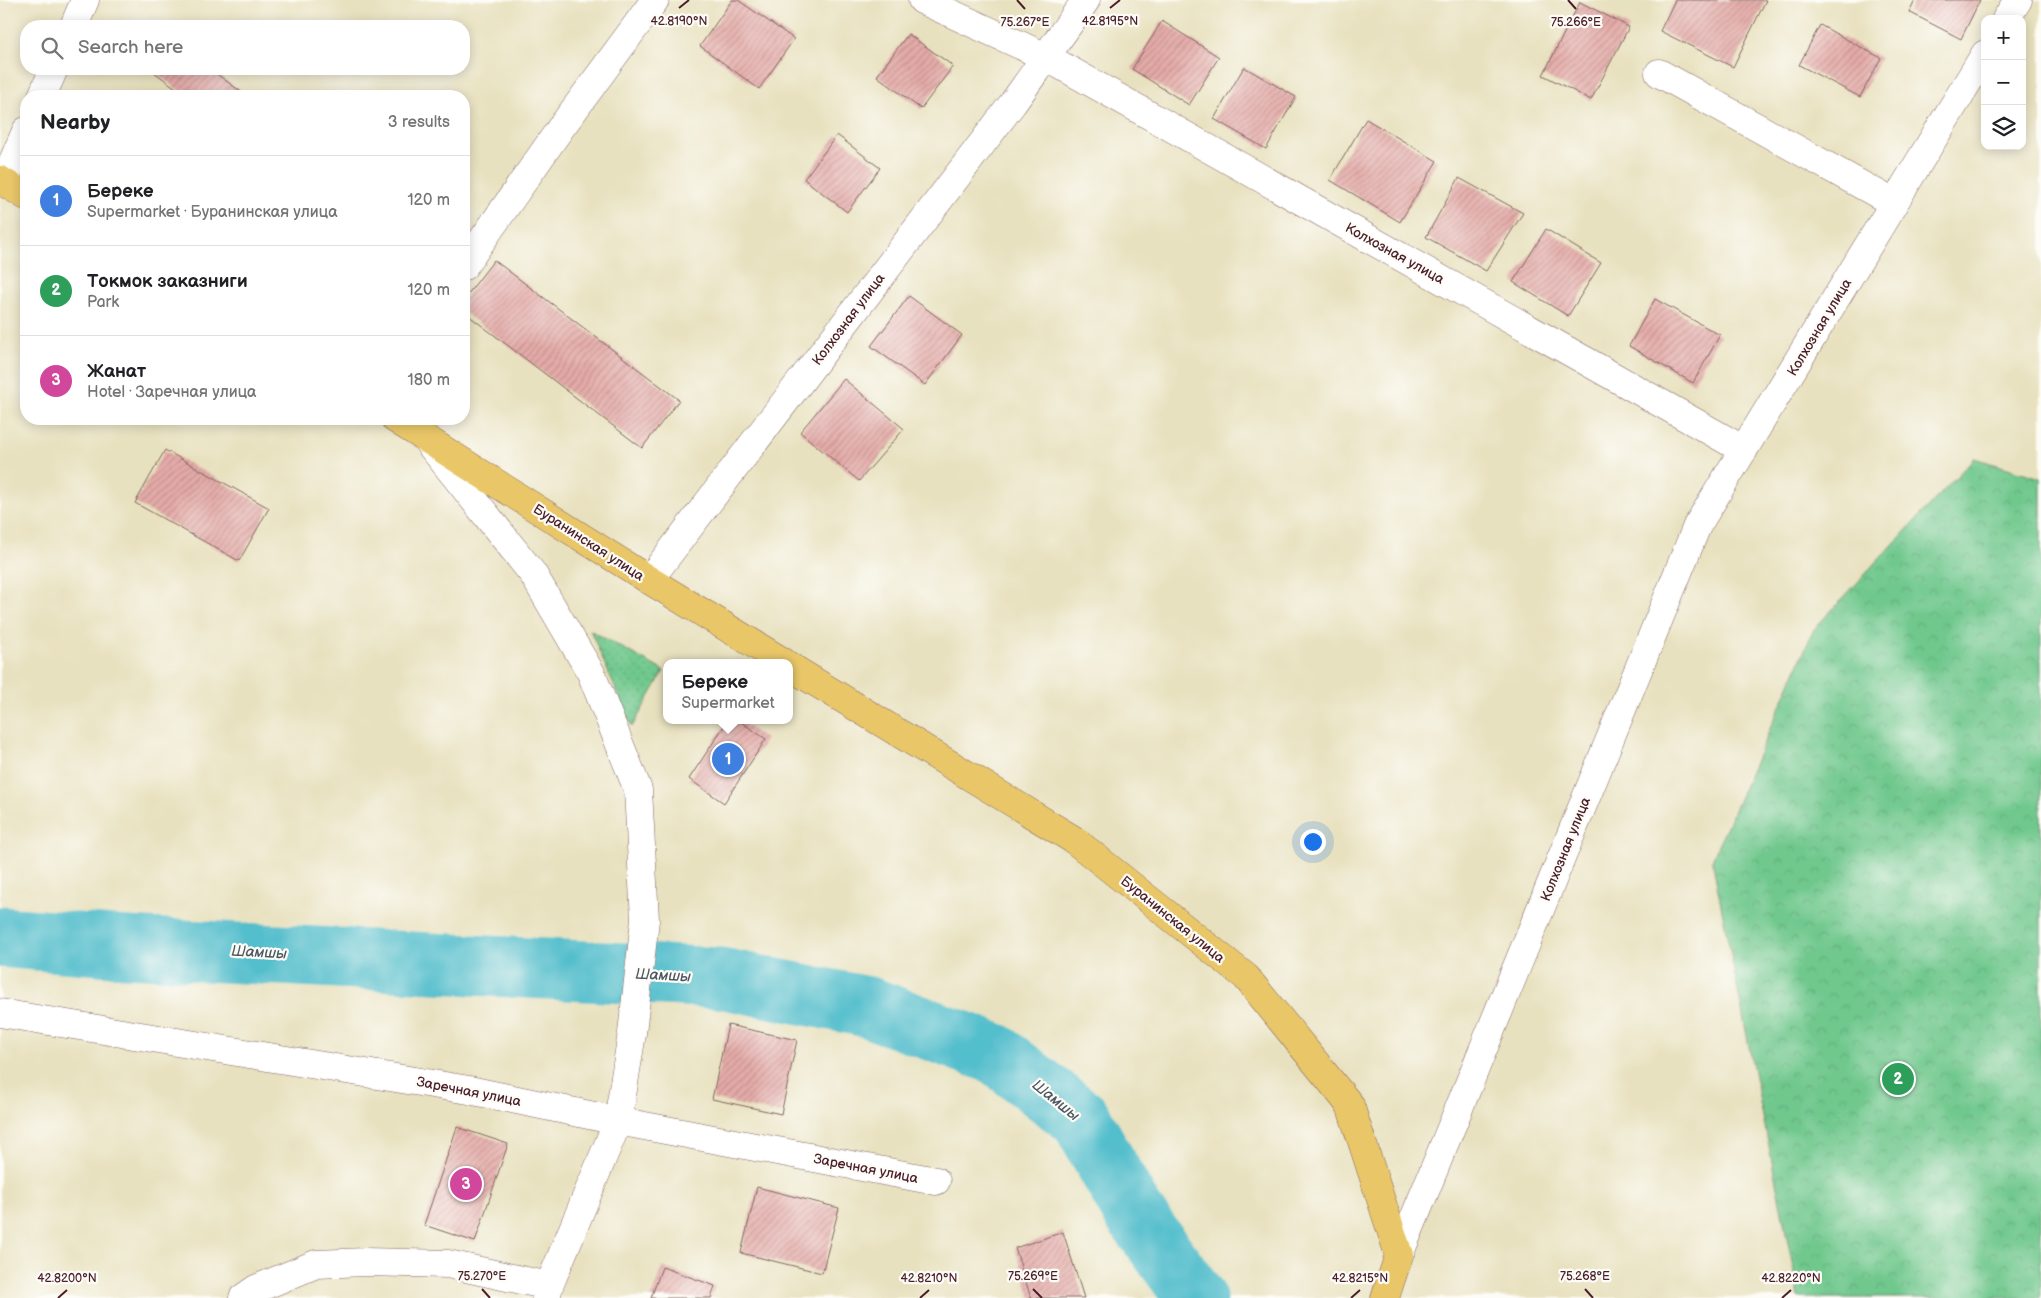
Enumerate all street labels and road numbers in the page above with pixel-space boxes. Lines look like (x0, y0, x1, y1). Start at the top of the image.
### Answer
street label: Колхозная улица (1342, 219, 1448, 288)
street label: Колхозная улица (808, 269, 889, 369)
street label: Колхозная улица (1784, 275, 1856, 379)
street label: Буранинская улица (530, 500, 648, 585)
street label: Колхозная улица (1537, 794, 1594, 904)
street label: Буранинская улица (1117, 872, 1229, 967)
street label: Заречная улица (415, 1073, 523, 1110)
street label: Заречная улица (812, 1150, 920, 1187)

